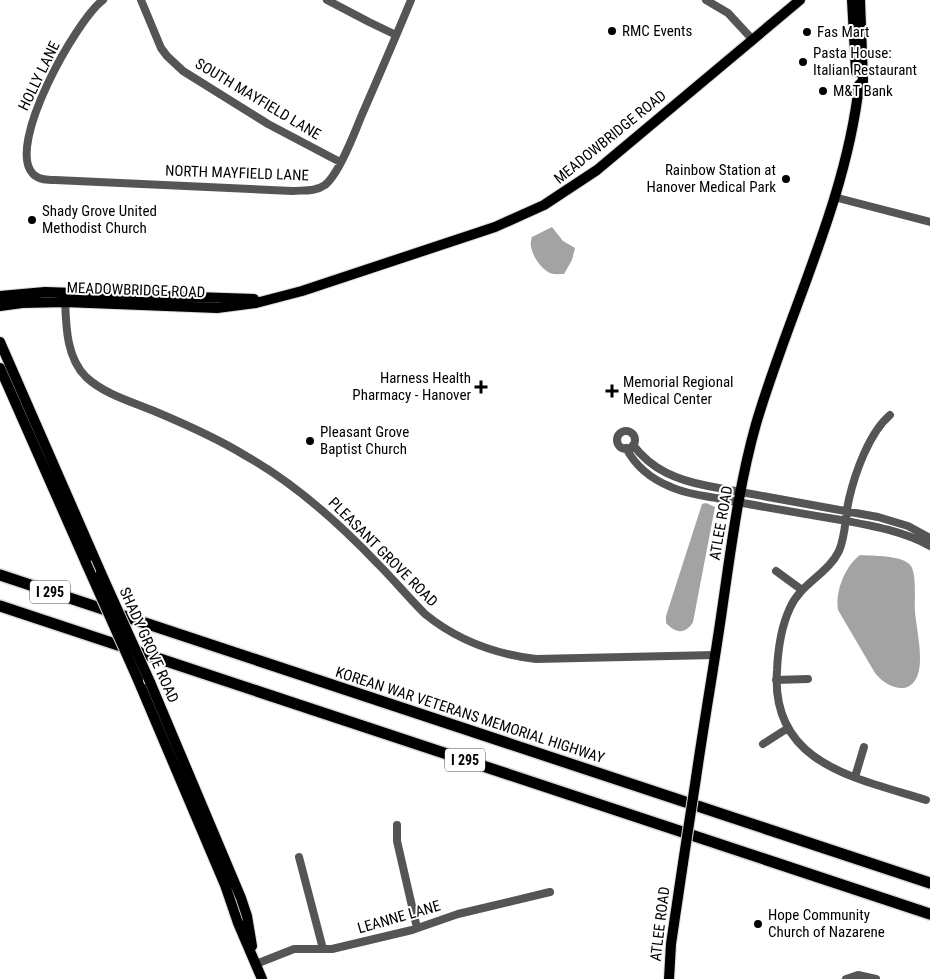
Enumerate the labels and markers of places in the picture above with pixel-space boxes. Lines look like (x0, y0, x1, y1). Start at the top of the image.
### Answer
place label: RMC Events (622, 22, 693, 40)
place label: Fas Mart (817, 23, 869, 41)
marker: RMC Events (606, 25, 618, 37)
marker: Fas Mart (801, 26, 813, 38)
place label: Pasta House: Italian Restaurant (813, 44, 917, 79)
marker: Pasta House: Italian Restaurant (797, 56, 809, 68)
place label: M&T Bank (833, 82, 893, 100)
marker: M&T Bank (817, 85, 829, 97)
place label: Rainbow Station at Hanover Medical Park (646, 161, 776, 196)
marker: Rainbow Station at Hanover Medical Park (780, 173, 792, 185)
place label: Shady Grove United Methodist Church (42, 202, 157, 237)
marker: Shady Grove United Methodist Church (26, 214, 38, 226)
place label: Harness Health Pharmacy - Hanover (352, 369, 471, 404)
place label: Memorial Regional Medical Center (623, 373, 734, 408)
marker: Harness Health Pharmacy - Hanover (475, 381, 487, 393)
marker: Memorial Regional Medical Center (605, 384, 619, 398)
place label: Pleasant Grove Baptist Church (320, 423, 409, 458)
marker: Pleasant Grove Baptist Church (304, 435, 316, 447)
place label: Hope Community Church of Nazarene (768, 906, 885, 941)
marker: Hope Community Church of Nazarene (752, 918, 764, 930)

